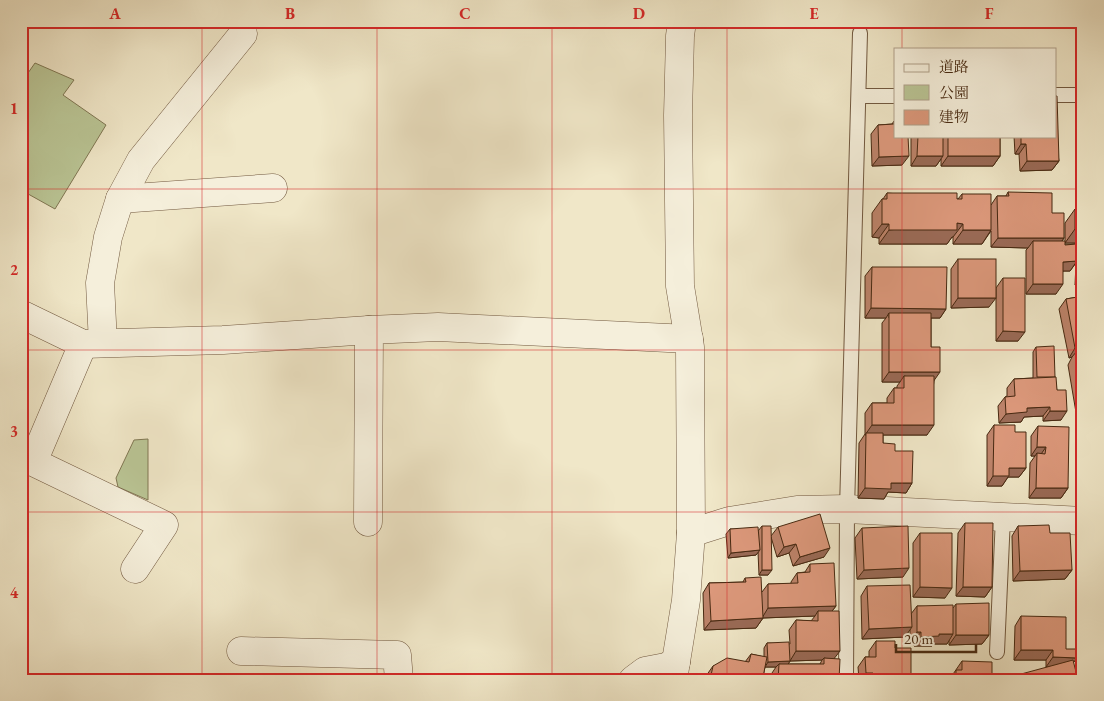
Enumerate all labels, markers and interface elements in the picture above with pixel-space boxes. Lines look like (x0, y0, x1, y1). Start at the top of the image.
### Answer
text: A (108, 3, 121, 24)
text: B (285, 3, 295, 24)
text: C (459, 3, 471, 24)
text: D (633, 3, 645, 24)
text: E (809, 3, 819, 24)
text: F (985, 3, 994, 24)
legend (894, 48, 1056, 138)
text: 道路 (939, 57, 969, 76)
text: 公園 (939, 83, 969, 102)
text: 1 (10, 98, 18, 119)
text: 建物 (939, 107, 969, 126)
text: 2 (10, 259, 19, 280)
text: 3 (10, 421, 18, 442)
text: 4 (10, 582, 19, 603)
scale bar (896, 621, 976, 653)
text: 20 m (904, 629, 933, 648)

